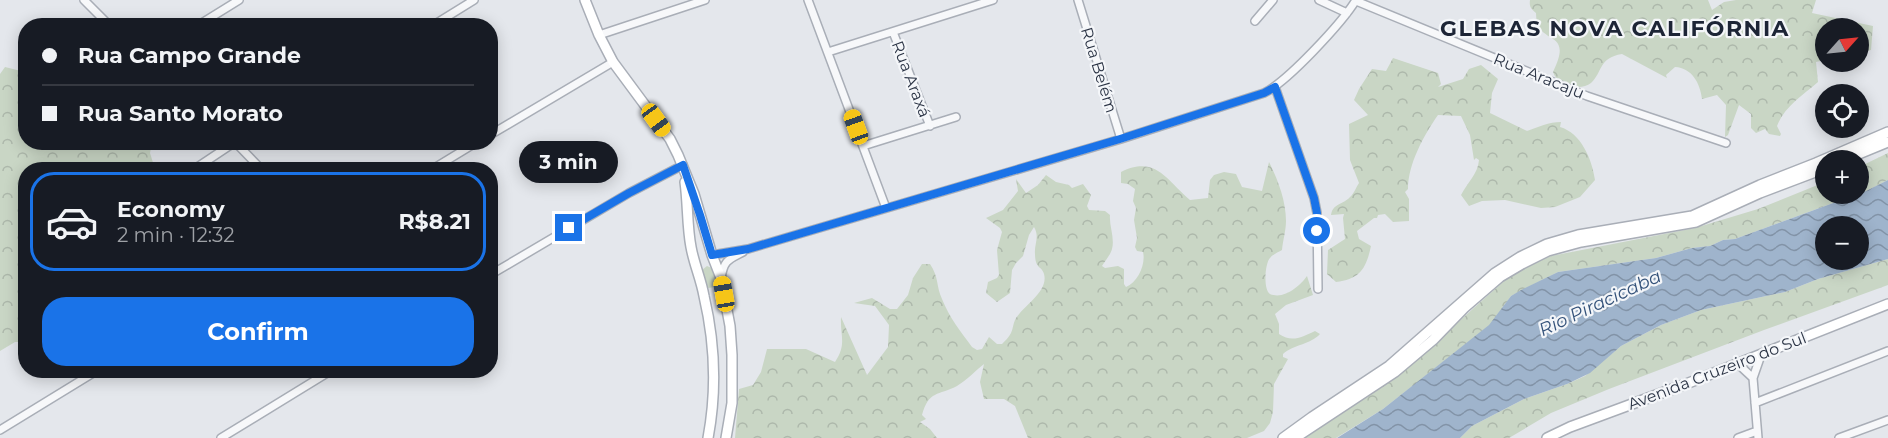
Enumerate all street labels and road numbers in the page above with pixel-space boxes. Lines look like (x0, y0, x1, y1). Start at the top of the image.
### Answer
street label: Rua Belém (1077, 25, 1121, 115)
street label: Rua Araxá (888, 38, 934, 120)
street label: Rua Aracaju (1491, 49, 1587, 103)
street label: Avenida Cruzeiro do Sul (1625, 328, 1809, 414)

